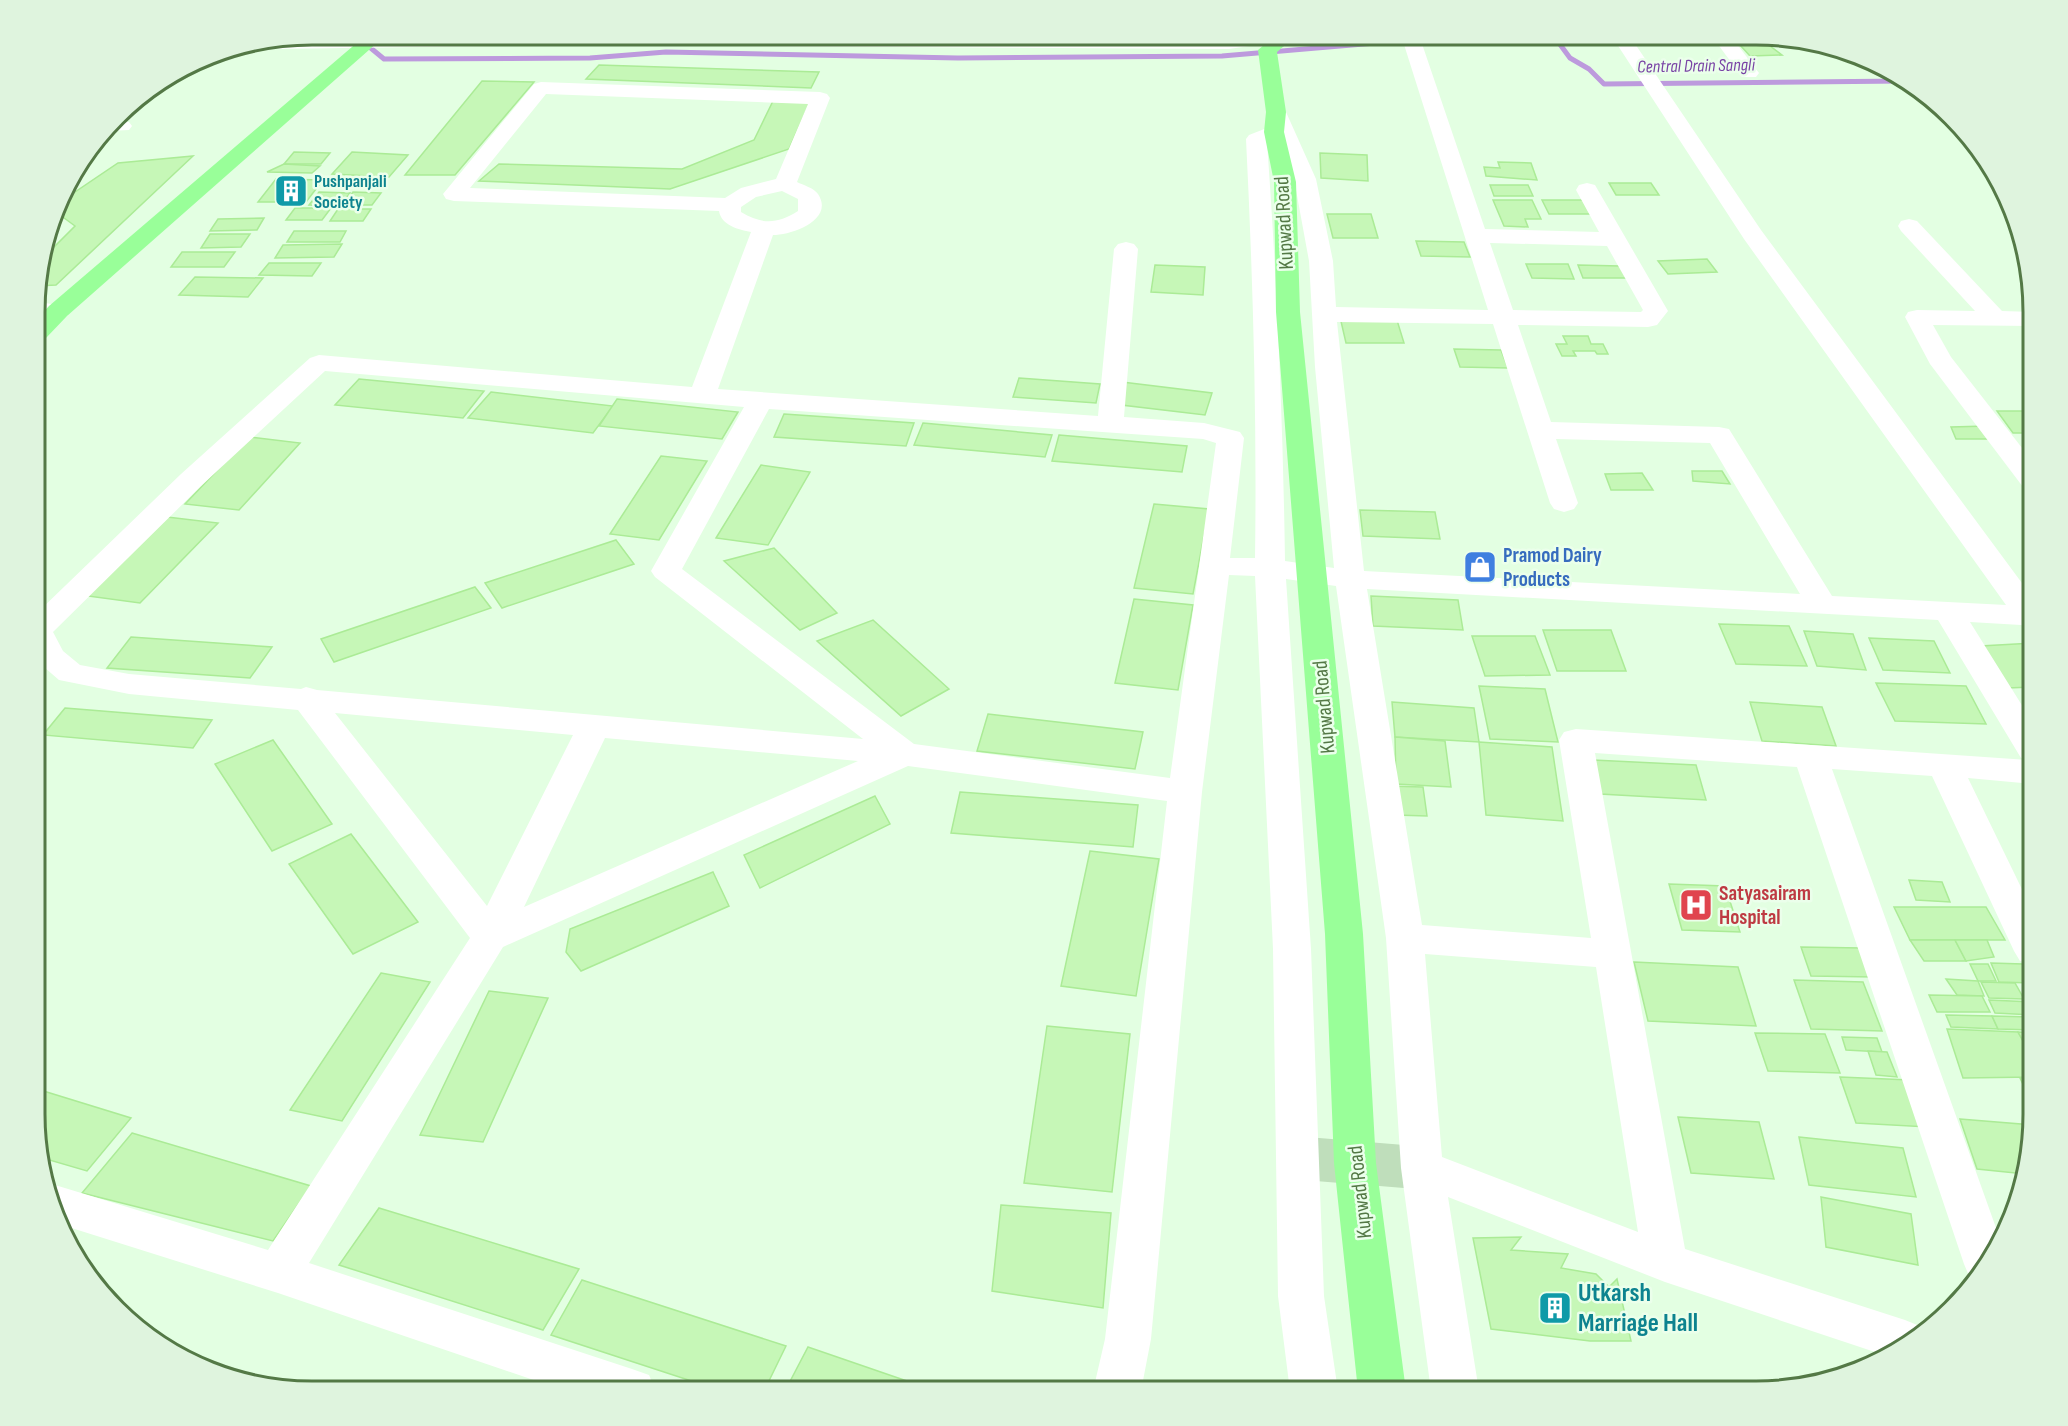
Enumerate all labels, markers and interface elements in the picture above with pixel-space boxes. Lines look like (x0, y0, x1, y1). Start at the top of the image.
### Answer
water label: Central Drain Sangli (1637, 54, 1756, 78)
place label: Pushpanjali Society (314, 171, 387, 213)
building icon: Pushpanjali Society (273, 173, 309, 209)
street label: Kupwad Road (1269, 176, 1299, 270)
place label: Pramod Dairy Products (1503, 543, 1602, 592)
shop icon: Pramod Dairy Products (1462, 549, 1498, 585)
street label: Kupwad Road (1307, 659, 1341, 755)
place label: Satyasairam Hospital (1719, 881, 1811, 930)
hospital icon: Satyasairam Hospital (1678, 887, 1714, 923)
street label: Kupwad Road (1343, 1144, 1377, 1240)
place label: Utkarsh Marriage Hall (1578, 1278, 1698, 1339)
building icon: Utkarsh Marriage Hall (1537, 1290, 1573, 1326)

